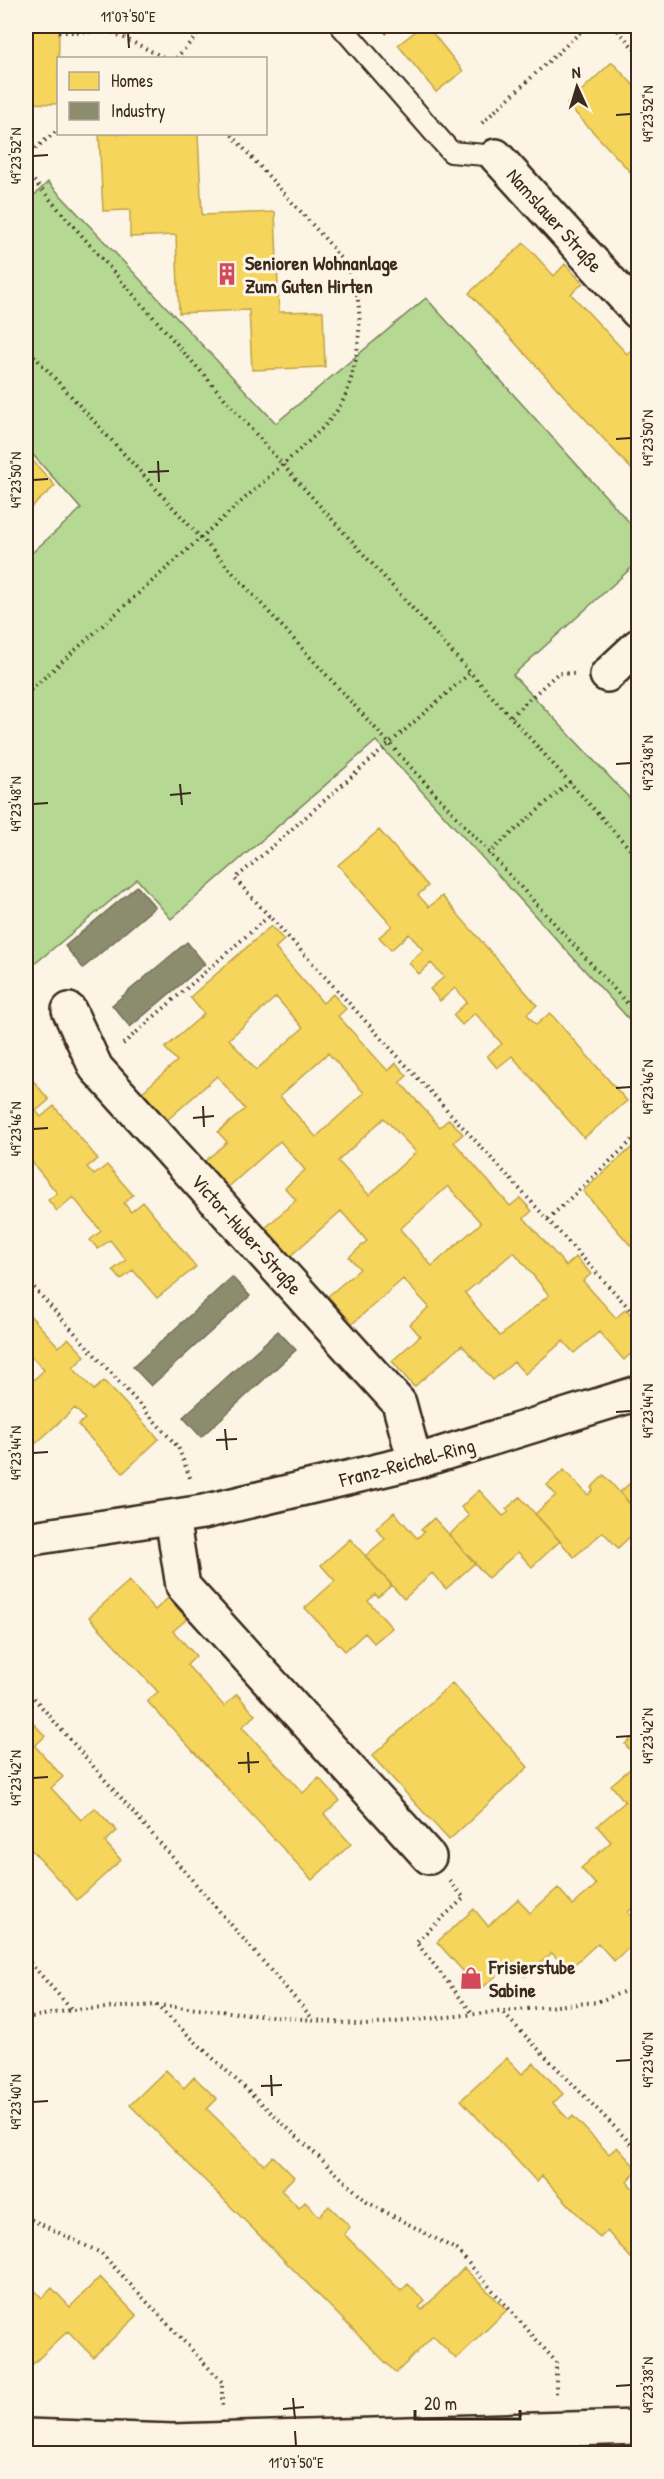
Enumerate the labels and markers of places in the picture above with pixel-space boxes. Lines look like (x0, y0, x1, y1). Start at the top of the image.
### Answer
place label: Senioren Wohnanlage Zum Guten Hirten (245, 249, 398, 299)
building icon: Senioren Wohnanlage Zum Guten Hirten (214, 261, 240, 287)
place label: Frisierstube Sabine (488, 1953, 575, 2003)
shop icon: Frisierstube Sabine (458, 1965, 484, 1991)

